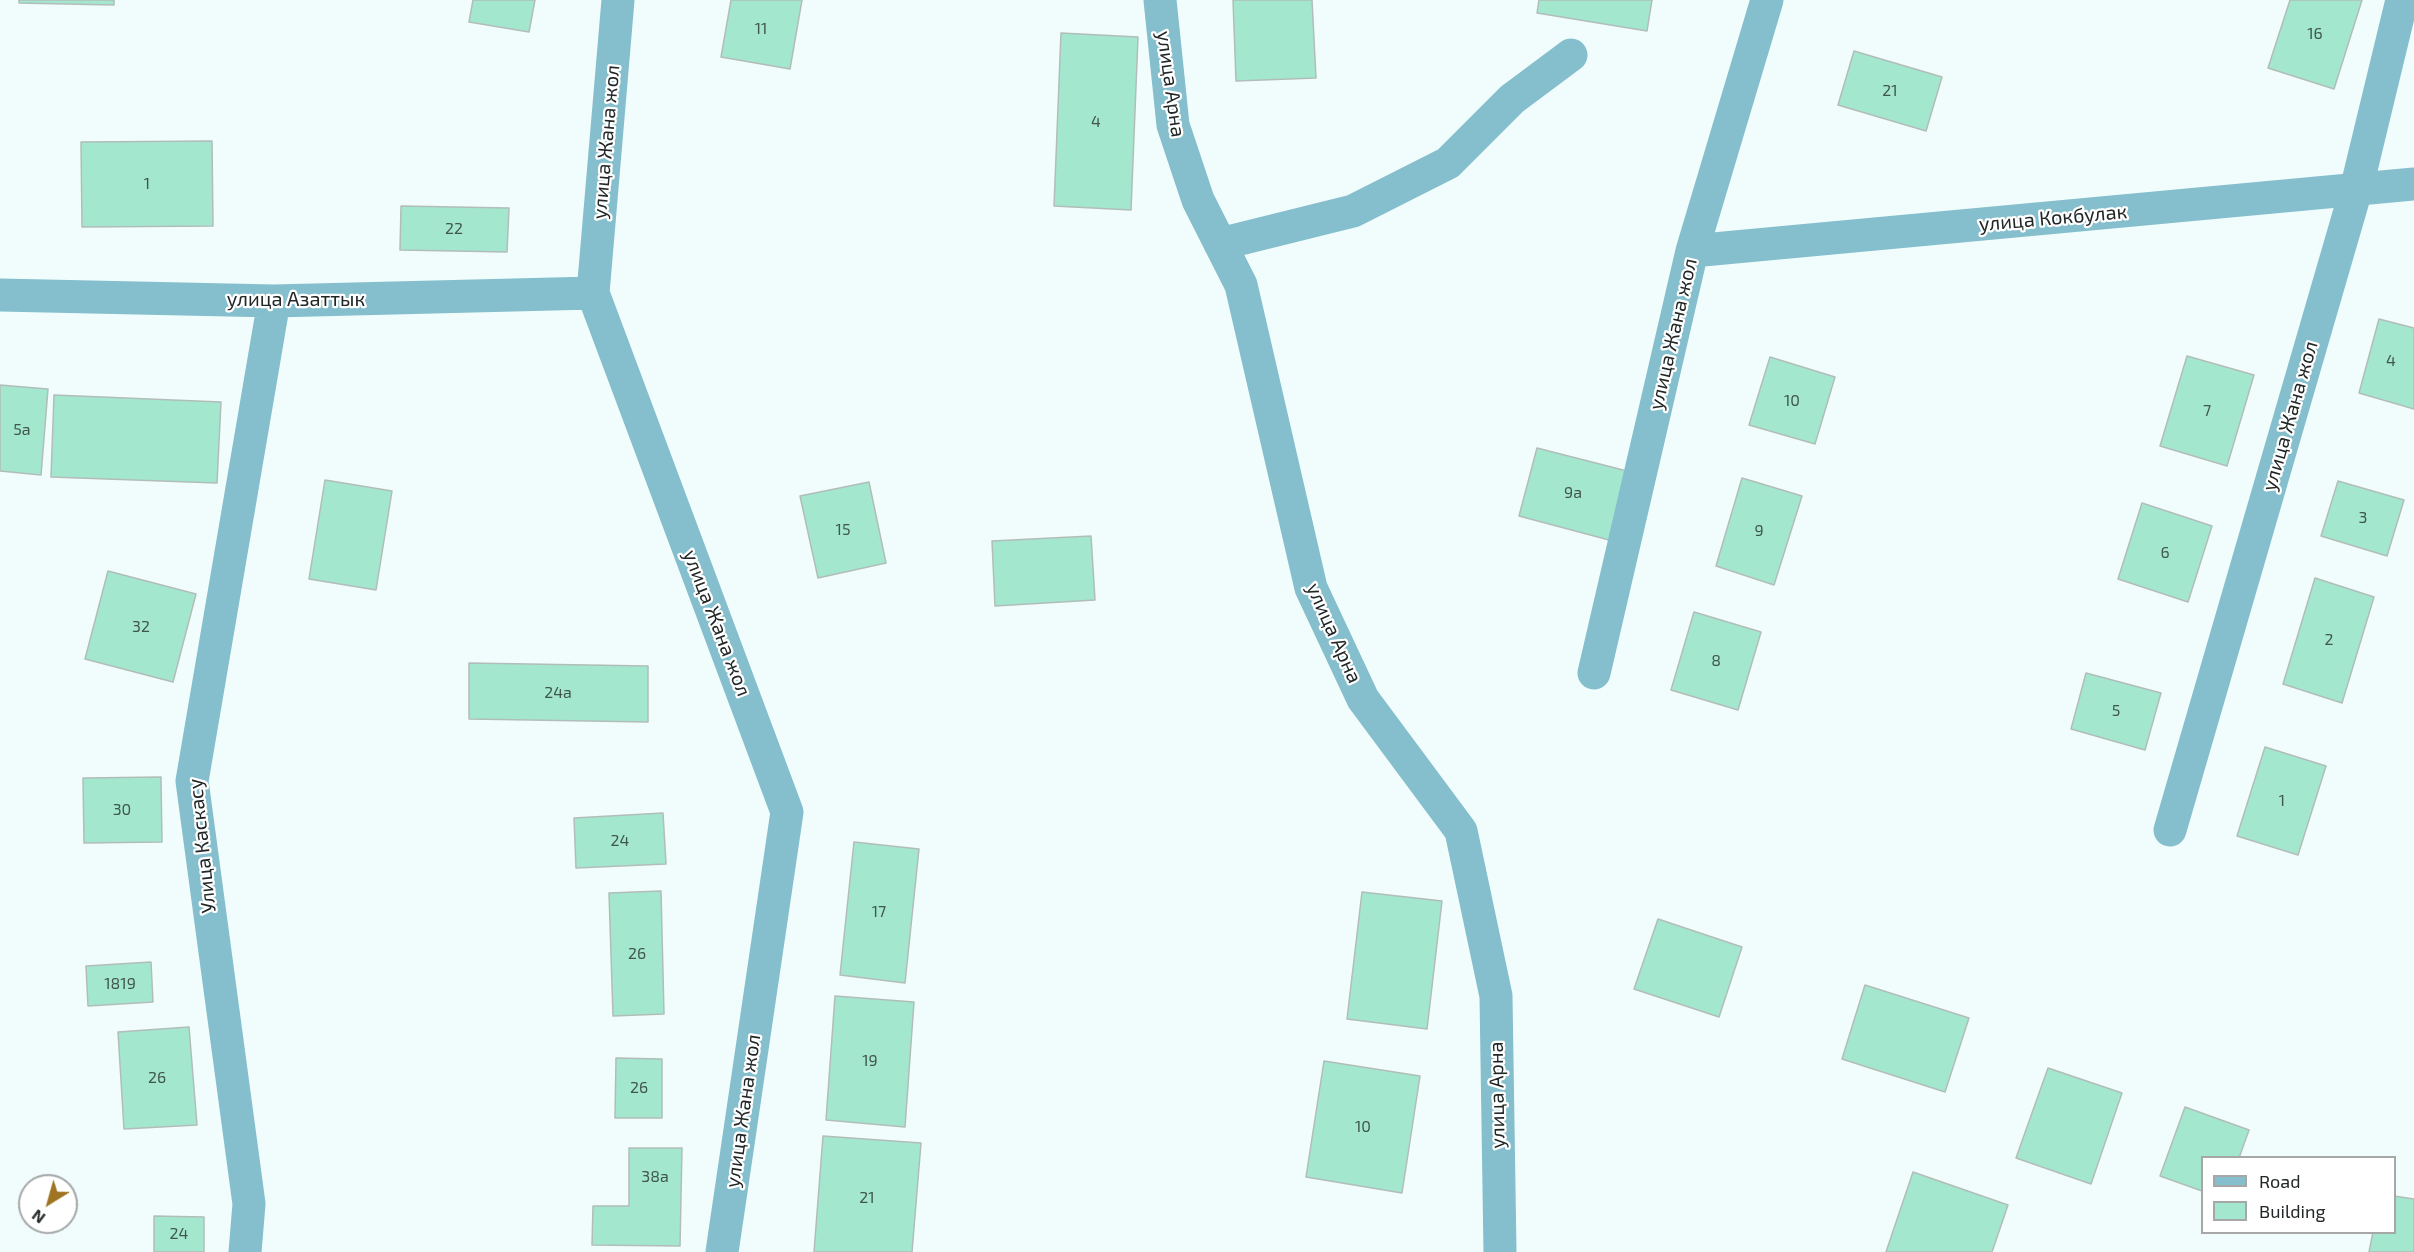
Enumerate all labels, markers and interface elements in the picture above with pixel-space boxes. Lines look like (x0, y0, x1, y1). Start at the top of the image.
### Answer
house number: 11 (755, 19, 767, 39)
house number: 16 (2307, 24, 2323, 44)
street label: улица Арна (1152, 29, 1190, 139)
street label: улица Жана жол (587, 64, 625, 220)
house number: 21 (1882, 81, 1898, 101)
house number: 4 (1091, 112, 1101, 132)
house number: 1 (144, 174, 150, 194)
street label: улица Кокбулак (1978, 200, 2128, 236)
house number: 22 (445, 219, 463, 239)
street label: улица Жана жол (1644, 256, 1702, 412)
street label: улица Азаттык (227, 287, 365, 311)
street label: улица Жана жол (2257, 338, 2323, 494)
house number: 4 (2386, 351, 2396, 371)
house number: 10 (1784, 391, 1800, 411)
house number: 7 (2203, 401, 2211, 421)
house number: 5а (13, 420, 31, 440)
house number: 9а (1564, 483, 1582, 503)
house number: 3 (2359, 508, 2367, 528)
house number: 15 (836, 520, 850, 540)
house number: 9 (1754, 521, 1764, 541)
house number: 6 (2160, 543, 2170, 563)
street label: улица Жана жол (678, 546, 756, 700)
street label: улица Арна (1301, 579, 1367, 687)
house number: 32 (132, 617, 150, 637)
house number: 2 (2325, 630, 2333, 650)
house number: 8 (1711, 651, 1721, 671)
house number: 24а (544, 683, 572, 703)
house number: 5 (2112, 701, 2120, 721)
street label: Улица Каскасу (183, 777, 221, 915)
house number: 1 (2279, 791, 2285, 811)
house number: 30 (113, 800, 131, 820)
house number: 24 (611, 831, 629, 851)
house number: 17 (872, 902, 886, 922)
house number: 26 (628, 944, 646, 964)
house number: 1819 (104, 974, 136, 994)
street label: улица Жана жол (720, 1033, 766, 1189)
street label: улица Арна (1484, 1041, 1510, 1149)
house number: 19 (862, 1051, 878, 1071)
house number: 26 (148, 1068, 166, 1088)
house number: 26 (630, 1078, 648, 1098)
house number: 10 (1355, 1117, 1371, 1137)
legend (2201, 1156, 2396, 1234)
house number: 38а (641, 1167, 669, 1187)
text: Road (2259, 1170, 2300, 1192)
north arrow (18, 1174, 78, 1234)
house number: 21 (859, 1188, 875, 1208)
text: Building (2259, 1200, 2326, 1222)
text: N (28, 1206, 48, 1228)
house number: 24 (170, 1224, 188, 1244)

